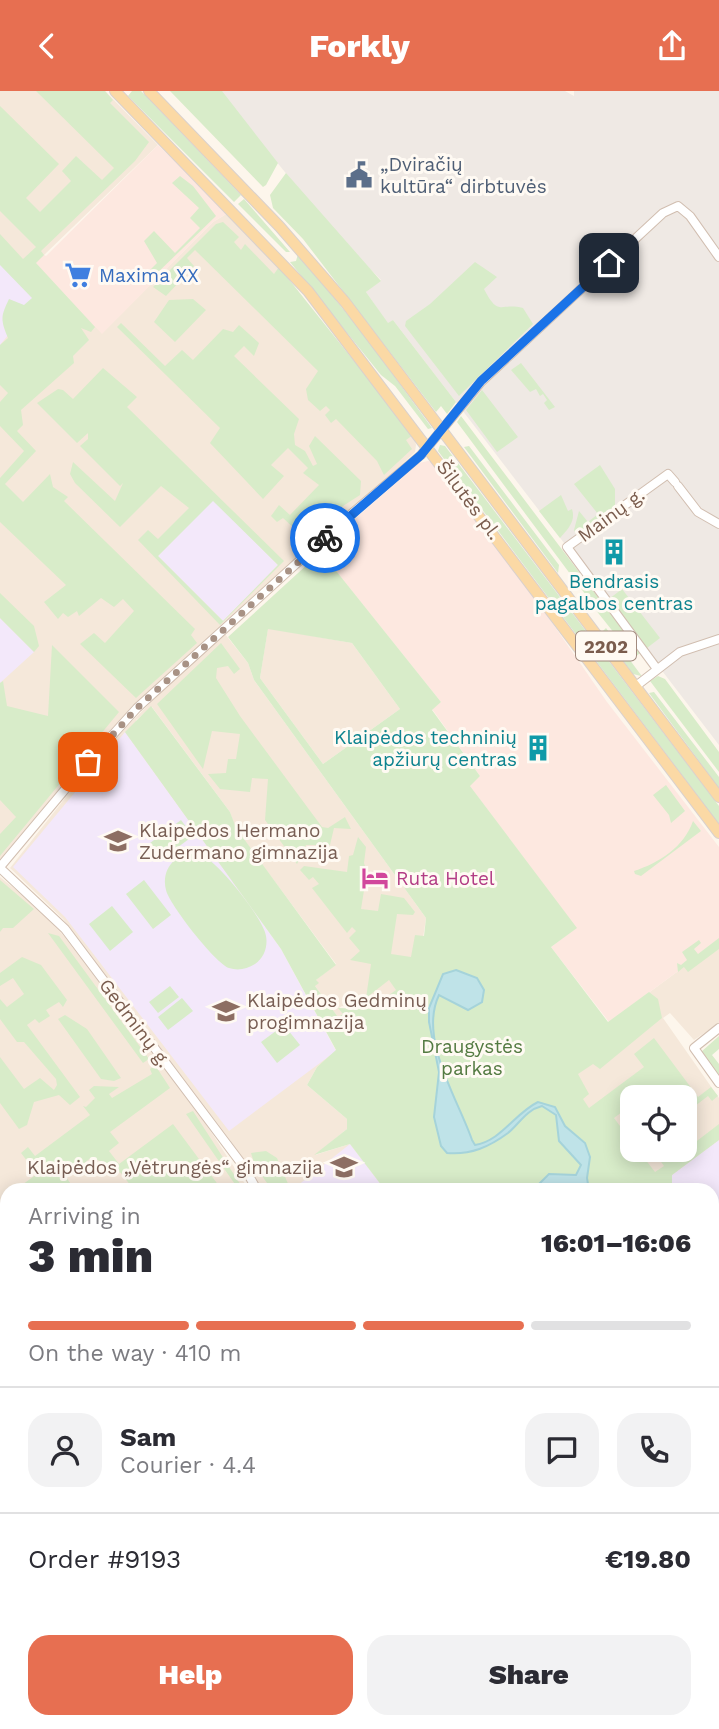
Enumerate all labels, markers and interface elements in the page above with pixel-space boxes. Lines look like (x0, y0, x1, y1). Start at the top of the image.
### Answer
icon: back (28, 27, 66, 65)
text: Forkly (309, 27, 410, 65)
icon: share (653, 27, 691, 65)
place label: „Dviračių kultūra“ dirbtuvės (380, 153, 547, 198)
public building icon: „Dviračių kultūra“ dirbtuvės (344, 160, 374, 190)
pin (579, 233, 639, 293)
icon: home (590, 244, 628, 282)
supermarket icon: Maxima XX (63, 260, 93, 290)
place label: Maxima XX (99, 264, 199, 287)
street label: Šilutės pl. (432, 456, 506, 544)
street label: Mainų g. (573, 483, 649, 547)
courier (290, 503, 360, 573)
icon: bike (306, 519, 344, 557)
building icon: Bendrasis pagalbos centras (599, 537, 629, 567)
place label: Bendrasis pagalbos centras (535, 570, 693, 615)
road number: 2202 (576, 631, 636, 661)
place label: Klaipėdos techninių apžiurų centras (334, 726, 517, 771)
pin (58, 732, 118, 792)
building icon: Klaipėdos techninių apžiurų centras (523, 733, 553, 763)
icon: bag (69, 743, 107, 781)
place label: Klaipėdos Hermano Zudermano gimnazija (139, 819, 338, 864)
school or university icon: Klaipėdos Hermano Zudermano gimnazija (103, 826, 133, 856)
hotel icon: Ruta Hotel (360, 863, 390, 893)
place label: Ruta Hotel (396, 867, 495, 890)
street label: Gedminų g. (94, 974, 176, 1072)
place label: Klaipėdos Gedminų progimnazija (247, 989, 427, 1034)
school or university icon: Klaipėdos Gedminų progimnazija (211, 996, 241, 1026)
park label: Draugystės parkas (421, 1035, 523, 1080)
map controls (620, 1085, 697, 1162)
button: locate (620, 1085, 697, 1162)
school or university icon: Klaipėdos „Vėtrungės“ gimnazija (329, 1152, 359, 1182)
place label: Klaipėdos „Vėtrungės“ gimnazija (27, 1156, 323, 1179)
text: Arriving in (28, 1203, 141, 1230)
text: 16:01–16:06 (541, 1228, 691, 1258)
text: 3 min (28, 1229, 153, 1283)
text: On the way · 410 m (28, 1340, 241, 1367)
button: person (28, 1413, 102, 1487)
button: chat (525, 1413, 599, 1487)
button: phone (617, 1413, 691, 1487)
text: Sam (120, 1422, 176, 1452)
text: Courier · 4.4 (120, 1452, 256, 1479)
text: Order #9193 (28, 1544, 181, 1574)
text: €19.80 (605, 1544, 691, 1574)
button: Help (28, 1635, 353, 1715)
button: Share (367, 1635, 691, 1715)

